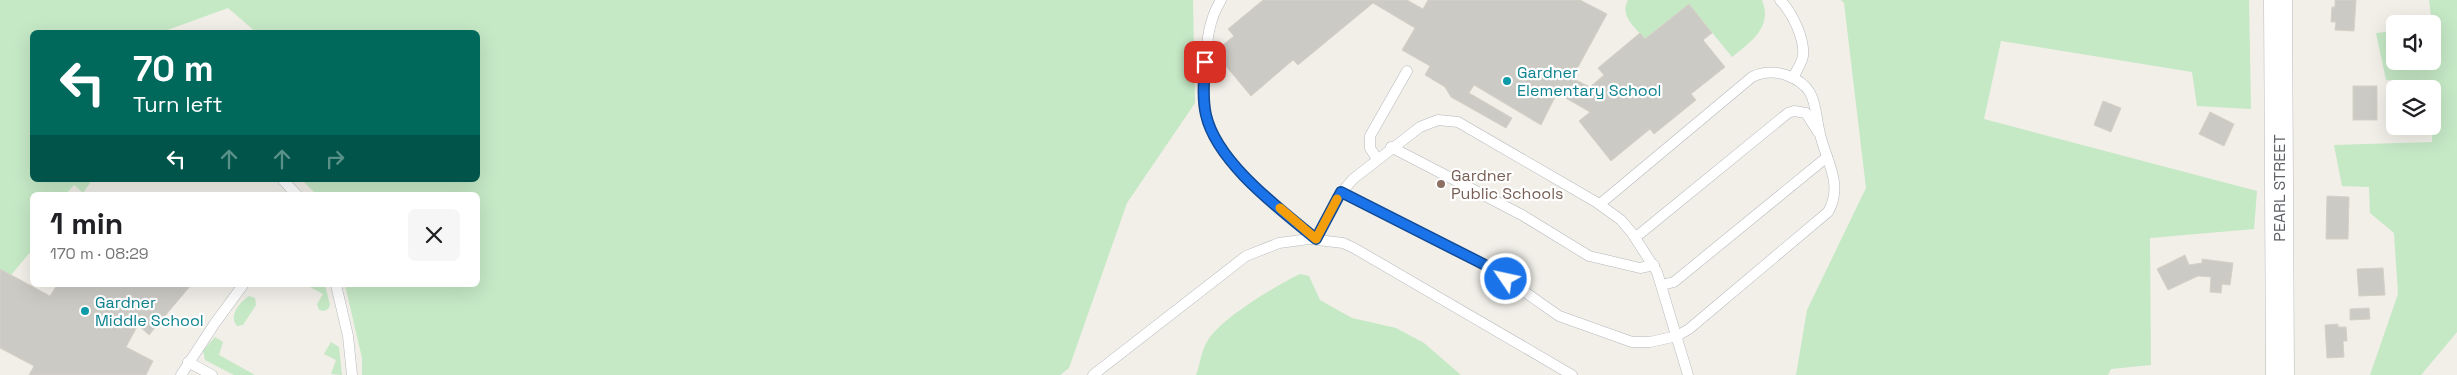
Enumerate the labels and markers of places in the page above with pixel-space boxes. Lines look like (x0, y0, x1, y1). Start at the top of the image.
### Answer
pin (1184, 41, 1226, 83)
place label: Gardner Elementary School (1517, 62, 1662, 101)
marker: Gardner Elementary School (1501, 75, 1513, 87)
place label: Gardner Public Schools (1451, 165, 1564, 204)
marker: Gardner Public Schools (1435, 178, 1447, 190)
place label: Gardner Middle School (95, 292, 204, 331)
marker: Gardner Middle School (79, 305, 91, 317)

